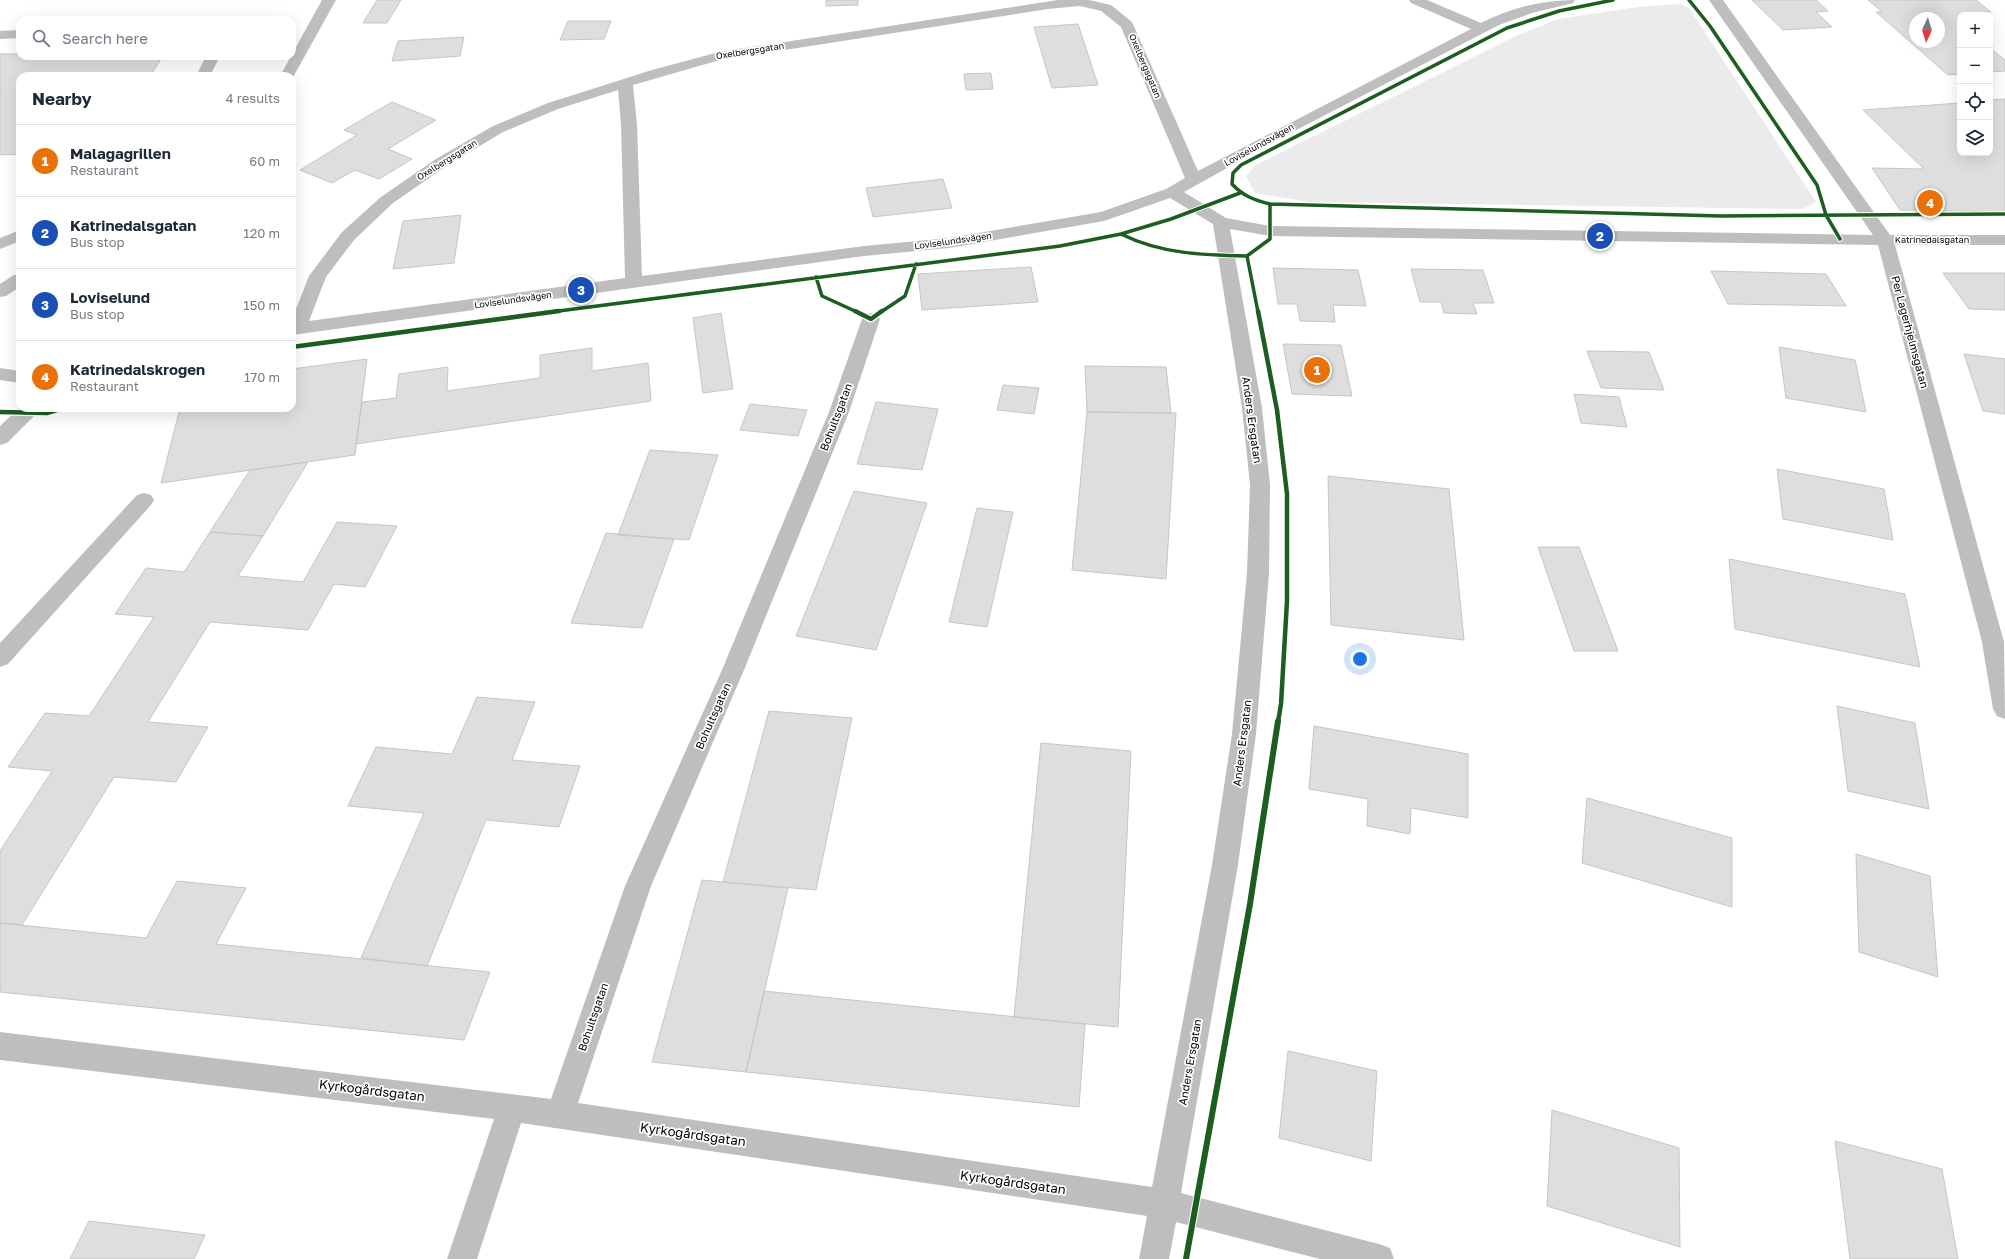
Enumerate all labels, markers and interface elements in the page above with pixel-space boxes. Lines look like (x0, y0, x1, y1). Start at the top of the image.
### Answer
north arrow (1909, 12, 1945, 48)
map controls (1957, 12, 1993, 156)
button: + (1957, 12, 1993, 48)
search box (16, 16, 296, 60)
icon: search (30, 27, 52, 49)
text: Search here (62, 29, 148, 47)
street label: Oxelbergsgatan (1127, 32, 1164, 100)
street label: Oxelbergsgatan (715, 40, 785, 61)
button: − (1957, 48, 1993, 84)
button: locate (1957, 84, 1993, 120)
text: Nearby (32, 88, 92, 109)
text: 4 results (226, 90, 280, 106)
button: layers (1957, 120, 1993, 156)
street label: Loviselundsvägen (1222, 121, 1296, 168)
street label: Oxelbergsgatan (415, 137, 479, 182)
text: Malagagrillen (70, 144, 171, 162)
text: 1 (42, 153, 48, 169)
text: 60 m (249, 153, 280, 169)
text: Restaurant (70, 162, 139, 178)
pin: 4 (1917, 188, 1943, 218)
text: Katrinedalsgatan (70, 216, 196, 234)
pin: 2 (1587, 221, 1613, 251)
text: 2 (41, 225, 49, 241)
text: 120 m (243, 225, 280, 241)
street label: Loviselundsvägen (913, 230, 992, 251)
text: Bus stop (70, 234, 125, 250)
street label: Katrinedalsgatan (1895, 234, 1969, 245)
street label: Per Lagerhjelmsgatan (1889, 274, 1932, 390)
pin: 3 (568, 275, 594, 305)
text: Loviselund (70, 288, 150, 306)
street label: Loviselundsvägen (473, 289, 552, 310)
text: 3 (41, 297, 49, 313)
text: 150 m (243, 297, 280, 313)
text: Bus stop (70, 306, 125, 322)
pin: 1 (1304, 355, 1330, 385)
text: Katrinedalskrogen (70, 360, 205, 378)
text: 4 (41, 369, 49, 385)
text: 170 m (244, 369, 280, 385)
street label: Anders Ersgatan (1240, 376, 1265, 464)
text: Restaurant (70, 378, 139, 394)
street label: Bohultsgatan (817, 381, 854, 452)
your location (1350, 649, 1370, 669)
street label: Bohultsgatan (692, 681, 733, 751)
street label: Anders Ersgatan (1230, 699, 1253, 787)
street label: Bohultsgatan (575, 981, 610, 1053)
street label: Anders Ersgatan (1176, 1018, 1203, 1106)
street label: Kyrkogårdsgatan (318, 1076, 426, 1104)
street label: Kyrkogårdsgatan (639, 1119, 747, 1149)
street label: Kyrkogårdsgatan (959, 1167, 1067, 1197)

